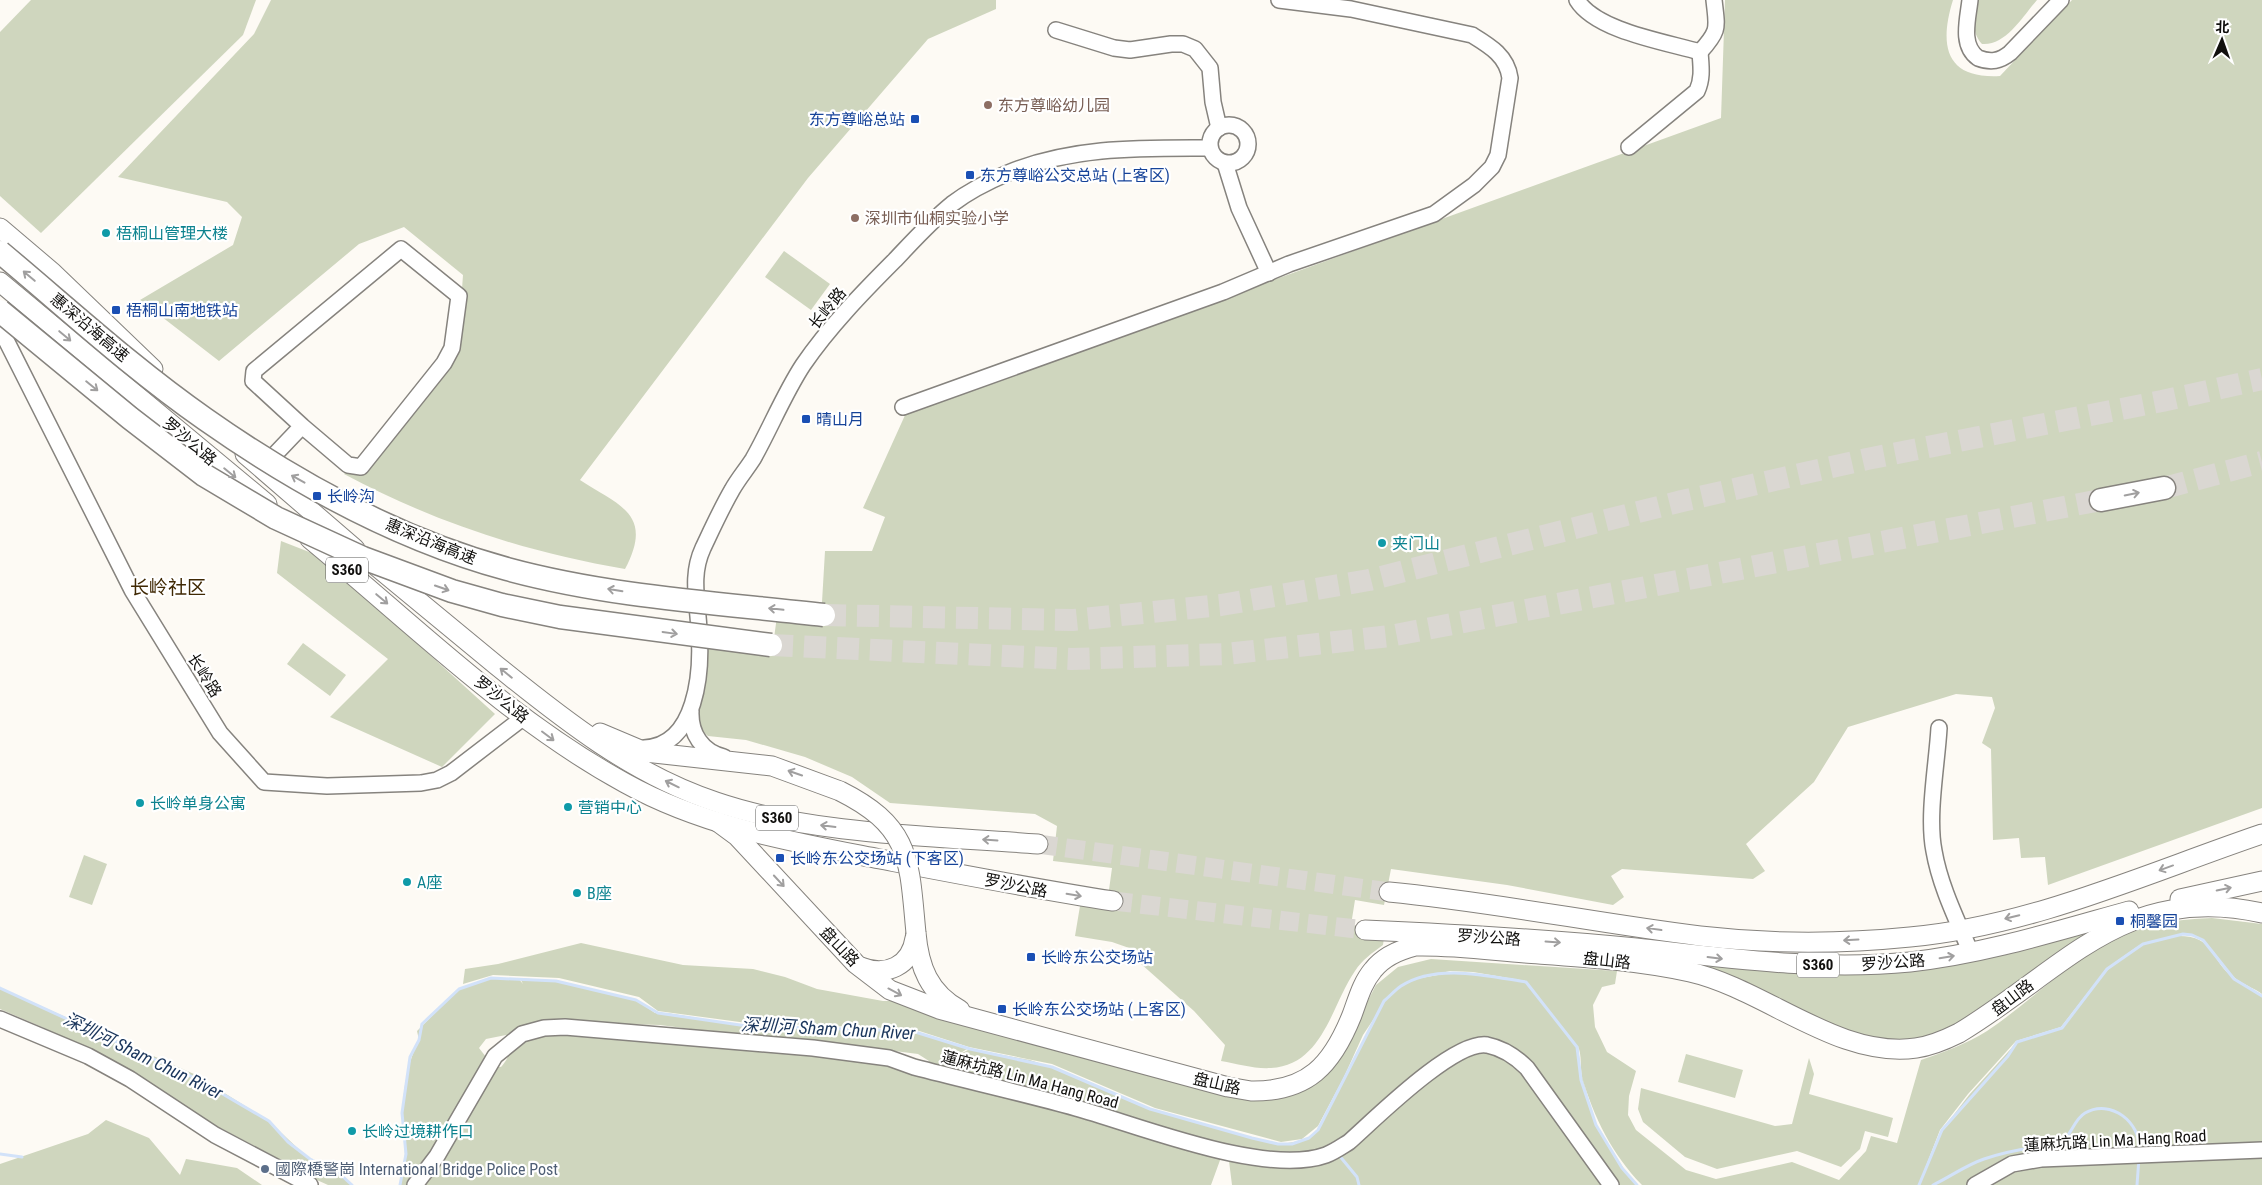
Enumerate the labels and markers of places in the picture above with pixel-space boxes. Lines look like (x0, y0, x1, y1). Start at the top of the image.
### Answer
place label: 东方尊峪幼儿园 (998, 96, 1110, 115)
marker: 东方尊峪幼儿园 (982, 99, 994, 111)
place label: 东方尊峪总站 (809, 110, 905, 129)
marker: 东方尊峪总站 (909, 113, 921, 125)
place label: 东方尊峪公交总站 (上客区) (980, 166, 1170, 185)
marker: 东方尊峪公交总站 (上客区) (964, 169, 976, 181)
place label: 深圳市仙桐实验小学 (865, 209, 1009, 228)
marker: 深圳市仙桐实验小学 (849, 212, 861, 224)
place label: 梧桐山管理大楼 (116, 224, 228, 243)
marker: 梧桐山管理大楼 (100, 227, 112, 239)
place label: 梧桐山南地铁站 (126, 301, 238, 320)
marker: 梧桐山南地铁站 (110, 304, 122, 316)
place label: 晴山月 (816, 410, 864, 429)
marker: 晴山月 (800, 413, 812, 425)
place label: 长岭沟 (327, 487, 375, 506)
marker: 长岭沟 (311, 490, 323, 502)
place label: 夹门山 (1392, 534, 1440, 553)
marker: 夹门山 (1376, 537, 1388, 549)
place label: 长岭单身公寓 (150, 794, 246, 813)
marker: 长岭单身公寓 (134, 797, 146, 809)
place label: 营销中心 (578, 798, 642, 817)
marker: 营销中心 (562, 801, 574, 813)
place label: 长岭东公交场站 (下客区) (790, 849, 964, 868)
marker: 长岭东公交场站 (下客区) (774, 852, 786, 864)
place label: A座 (417, 873, 442, 892)
marker: A座 (401, 876, 413, 888)
place label: B座 (587, 884, 612, 903)
marker: B座 (571, 887, 583, 899)
place label: 桐馨园 (2130, 912, 2178, 931)
marker: 桐馨园 (2114, 915, 2126, 927)
place label: 长岭东公交场站 (1041, 948, 1153, 967)
marker: 长岭东公交场站 (1025, 951, 1037, 963)
place label: 长岭东公交场站 (上客区) (1012, 1000, 1186, 1019)
marker: 长岭东公交场站 (上客区) (996, 1003, 1008, 1015)
place label: 长岭过境耕作口 (362, 1122, 474, 1141)
marker: 长岭过境耕作口 (346, 1125, 358, 1137)
place label: 國際橋警崗 International Bridge Police Post (275, 1160, 558, 1179)
marker: 國際橋警崗 International Bridge Police Post (259, 1163, 271, 1175)

